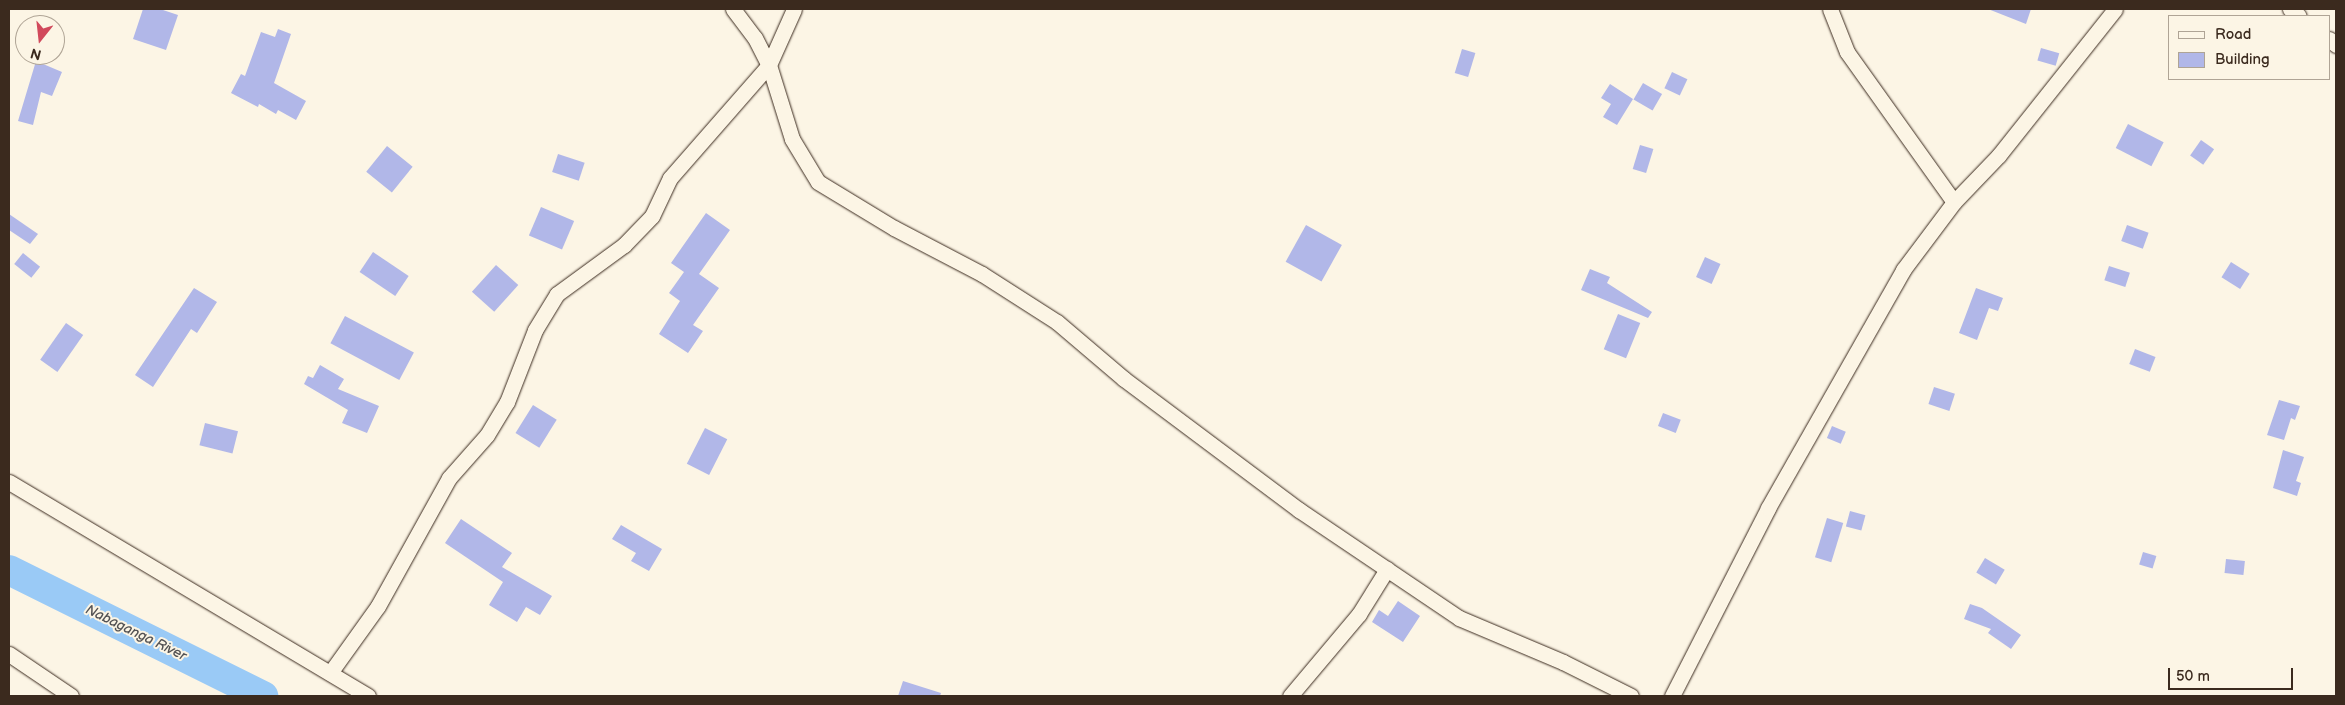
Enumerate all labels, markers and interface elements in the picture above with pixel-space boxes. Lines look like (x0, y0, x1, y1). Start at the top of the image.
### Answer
north arrow (15, 15, 65, 65)
legend (2168, 15, 2330, 80)
text: Road (2215, 25, 2251, 44)
text: N (29, 44, 43, 64)
text: Building (2215, 50, 2270, 69)
water label: Nabaganga River (83, 601, 189, 665)
scale bar (2170, 658, 2295, 690)
text: 50 m (2176, 667, 2210, 686)

